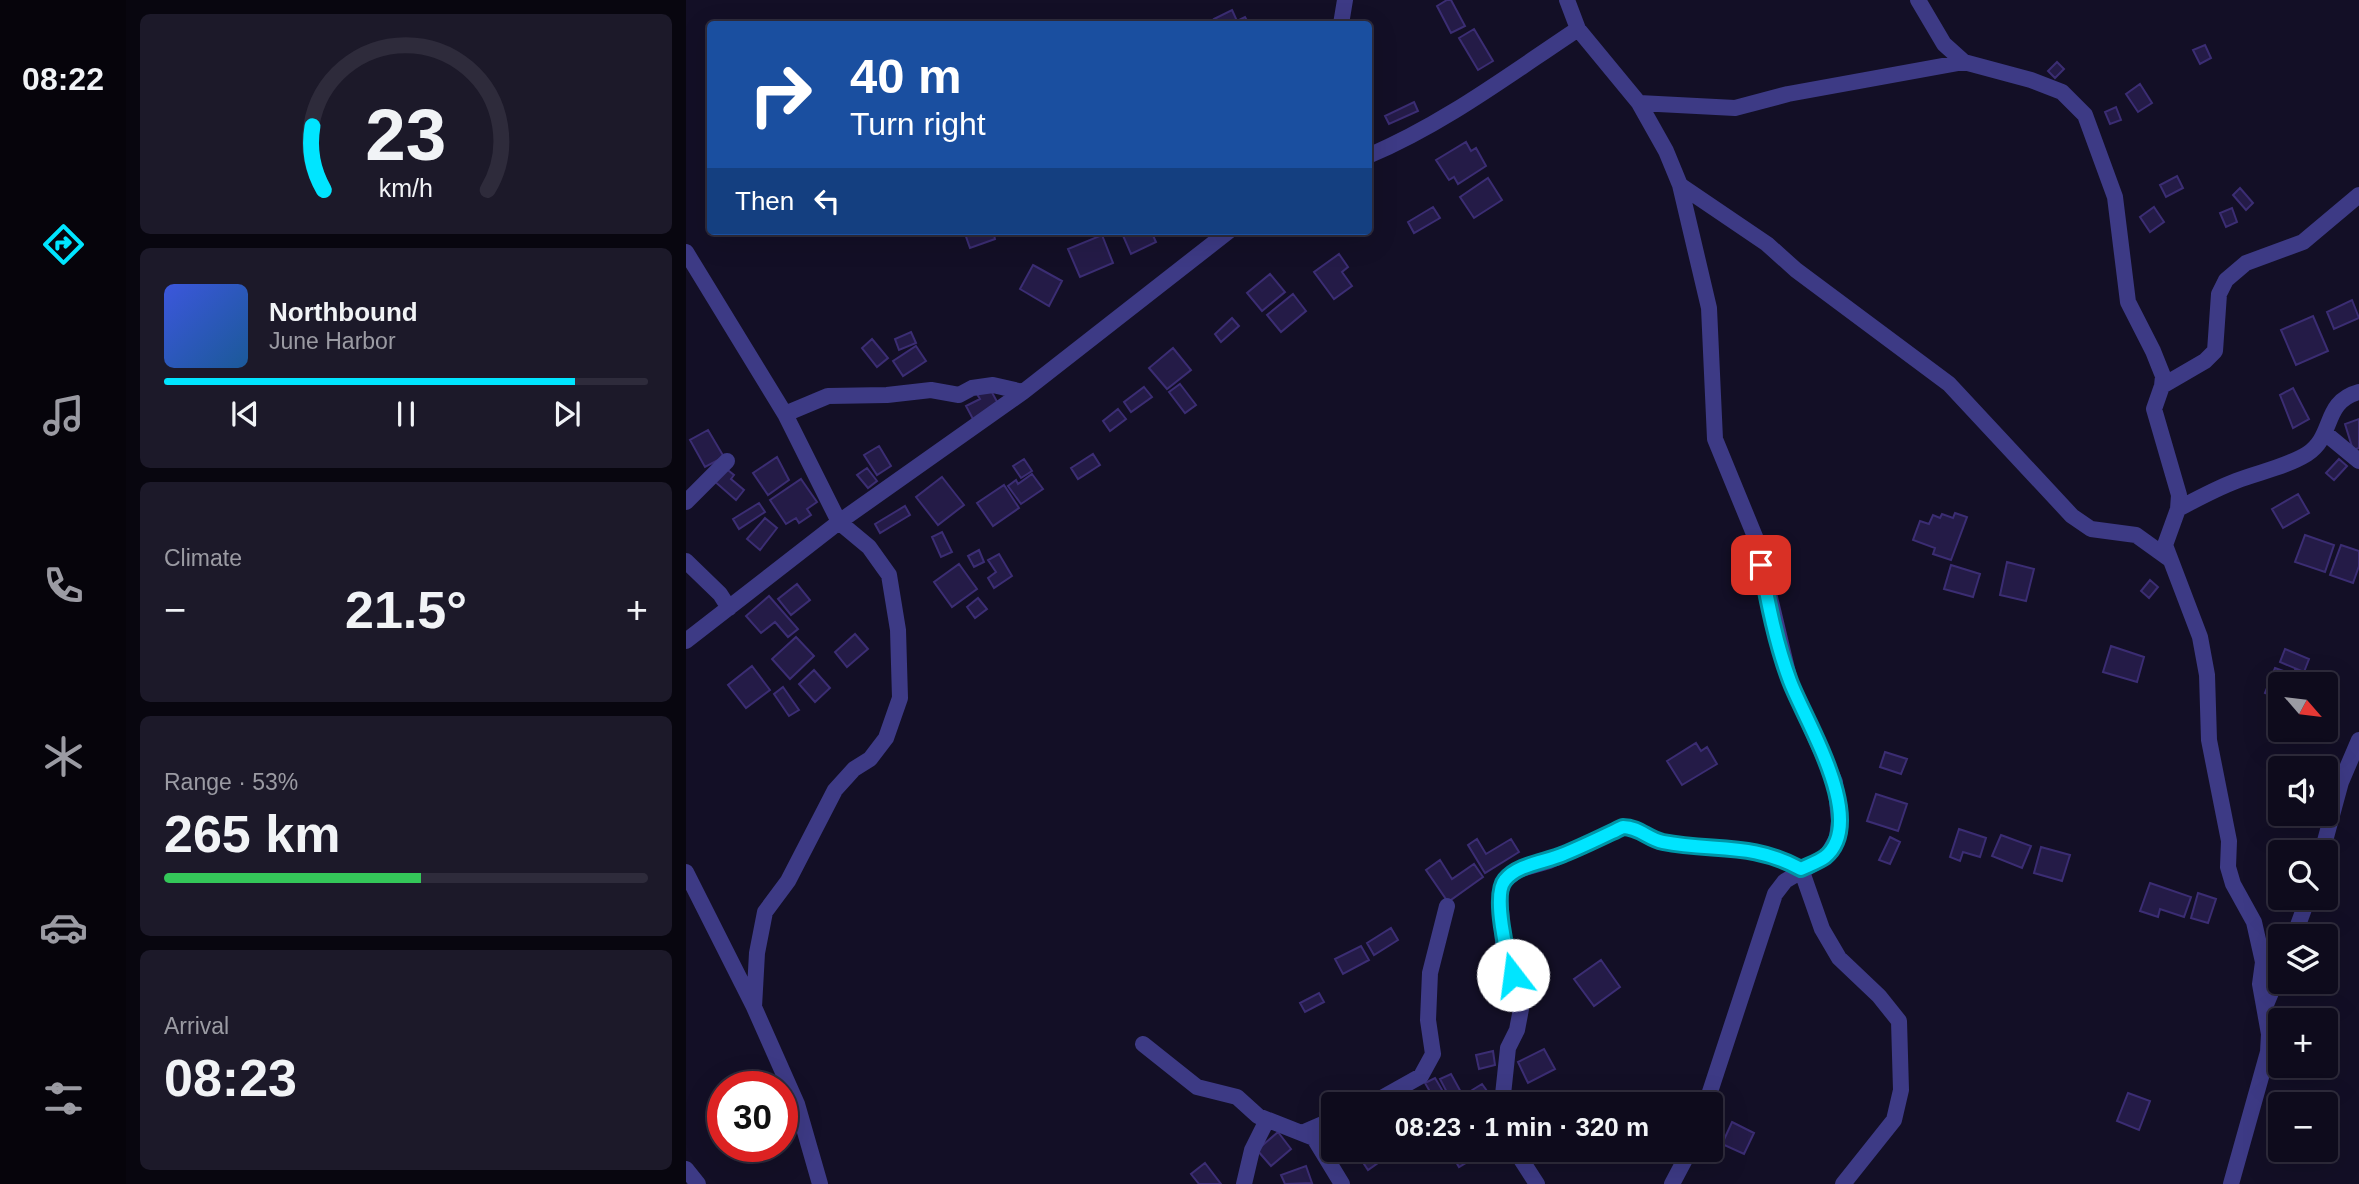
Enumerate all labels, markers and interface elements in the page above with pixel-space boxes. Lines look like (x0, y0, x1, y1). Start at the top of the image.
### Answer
icon: right (735, 49, 826, 140)
text: 40 m (850, 49, 962, 103)
text: 08:22 (22, 61, 104, 97)
text: 23 (366, 94, 446, 175)
text: Turn right (850, 106, 986, 142)
text: km/h (379, 174, 433, 202)
icon: left (808, 182, 846, 220)
text: Then (735, 186, 794, 216)
icon: directions (39, 220, 88, 269)
text: Northbound (269, 297, 418, 327)
text: June Harbor (269, 328, 396, 354)
icon: music (39, 391, 88, 440)
icon: previous (226, 395, 264, 433)
icon: pause (387, 395, 425, 433)
icon: next (548, 395, 586, 433)
pin (1731, 535, 1791, 595)
text: Climate (164, 545, 242, 571)
icon: arrive (1742, 546, 1780, 584)
icon: phone (39, 561, 88, 610)
text: 21.5° (345, 581, 467, 639)
text: − (164, 589, 186, 631)
text: + (626, 589, 648, 631)
north arrow (2268, 672, 2338, 742)
map controls (2268, 672, 2338, 1162)
icon: climate (39, 732, 88, 781)
button: sound (2268, 756, 2338, 826)
text: Range · 53% (164, 769, 298, 795)
text: 265 km (164, 805, 340, 863)
button: search (2268, 840, 2338, 910)
icon: car (39, 903, 88, 952)
button: layers (2268, 924, 2338, 994)
position arrow (1476, 938, 1550, 1012)
button: + (2268, 1008, 2338, 1078)
text: Arrival (164, 1013, 229, 1039)
text: 08:23 (164, 1049, 297, 1107)
speed limit sign: 30 (707, 1071, 798, 1162)
icon: filters (39, 1074, 88, 1123)
button: − (2268, 1092, 2338, 1162)
text: 08:23 · 1 min · 320 m (1395, 1112, 1649, 1142)

